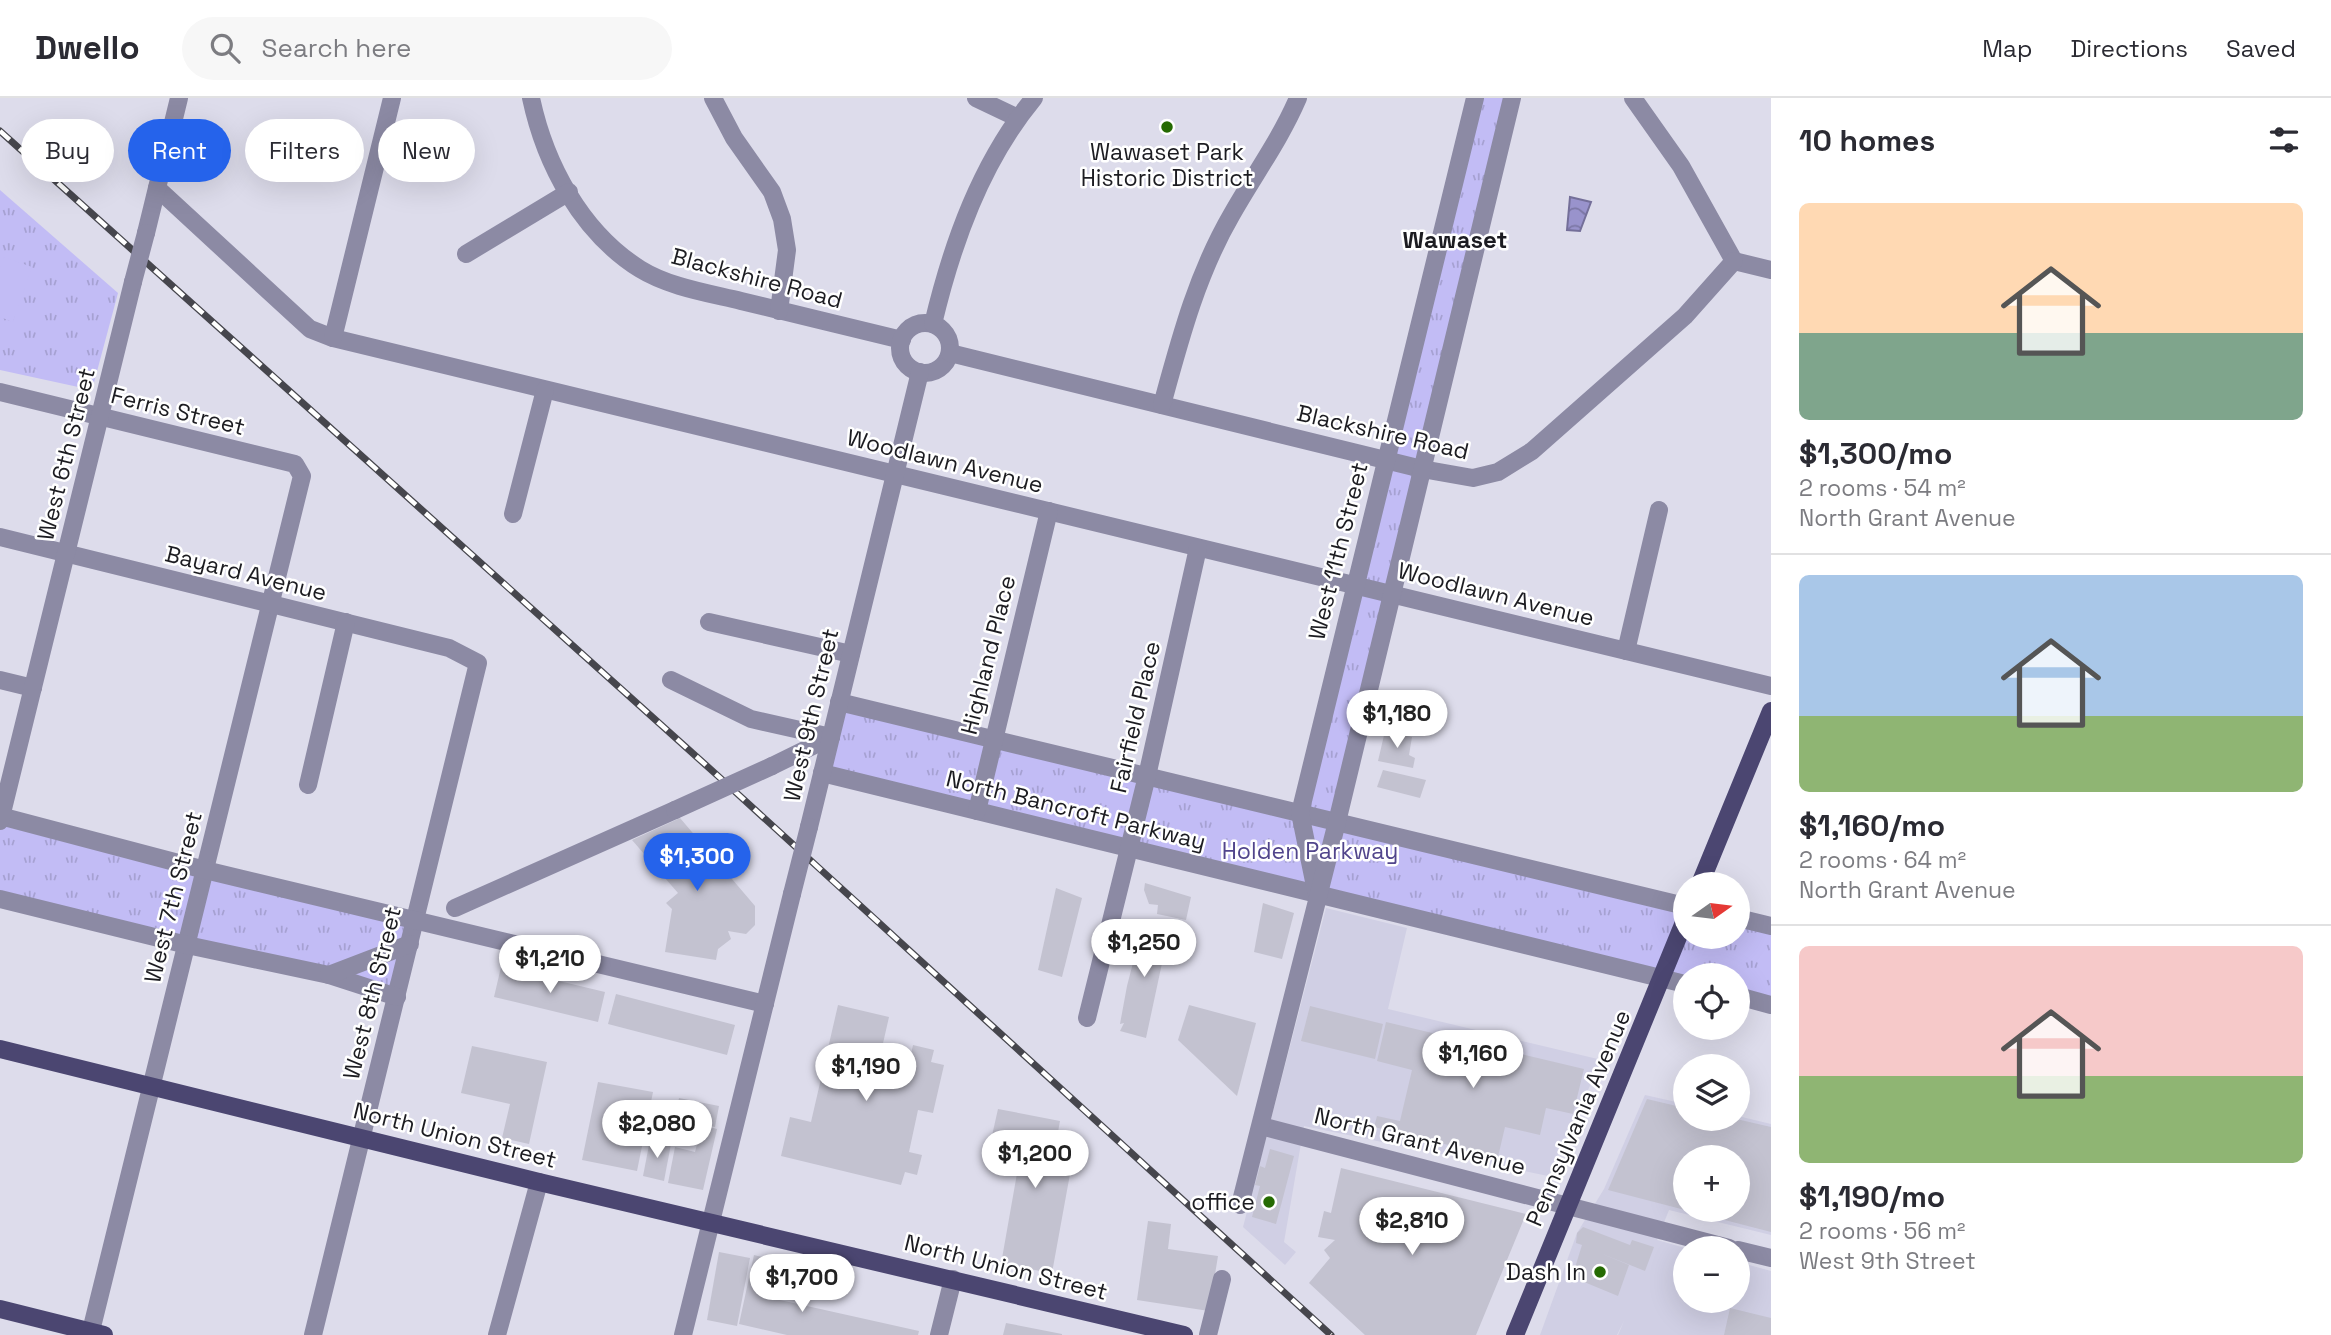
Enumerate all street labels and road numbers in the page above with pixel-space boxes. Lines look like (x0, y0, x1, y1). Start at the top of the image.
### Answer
street label: Blackshire Road (668, 241, 846, 315)
street label: West 6th Street (30, 365, 102, 543)
street label: Ferris Street (108, 380, 248, 442)
street label: Blackshire Road (1294, 398, 1472, 466)
street label: Woodlawn Avenue (844, 422, 1046, 500)
street label: West 11th Street (1301, 459, 1375, 643)
street label: Bayard Avenue (162, 538, 330, 608)
street label: Woodlawn Avenue (1395, 555, 1597, 633)
street label: Highland Place (954, 572, 1022, 738)
street label: West 9th Street (777, 626, 845, 804)
street label: Fairfield Place (1103, 638, 1167, 796)
street label: North Bancroft Parkway (943, 763, 1209, 857)
street label: West 7th Street (137, 808, 209, 986)
street label: West 8th Street (336, 904, 408, 1082)
street label: Pennsylvania Avenue (1519, 1005, 1637, 1231)
street label: North Union Street (350, 1095, 560, 1175)
street label: North Grant Avenue (1311, 1100, 1529, 1182)
street label: North Union Street (901, 1227, 1111, 1307)

